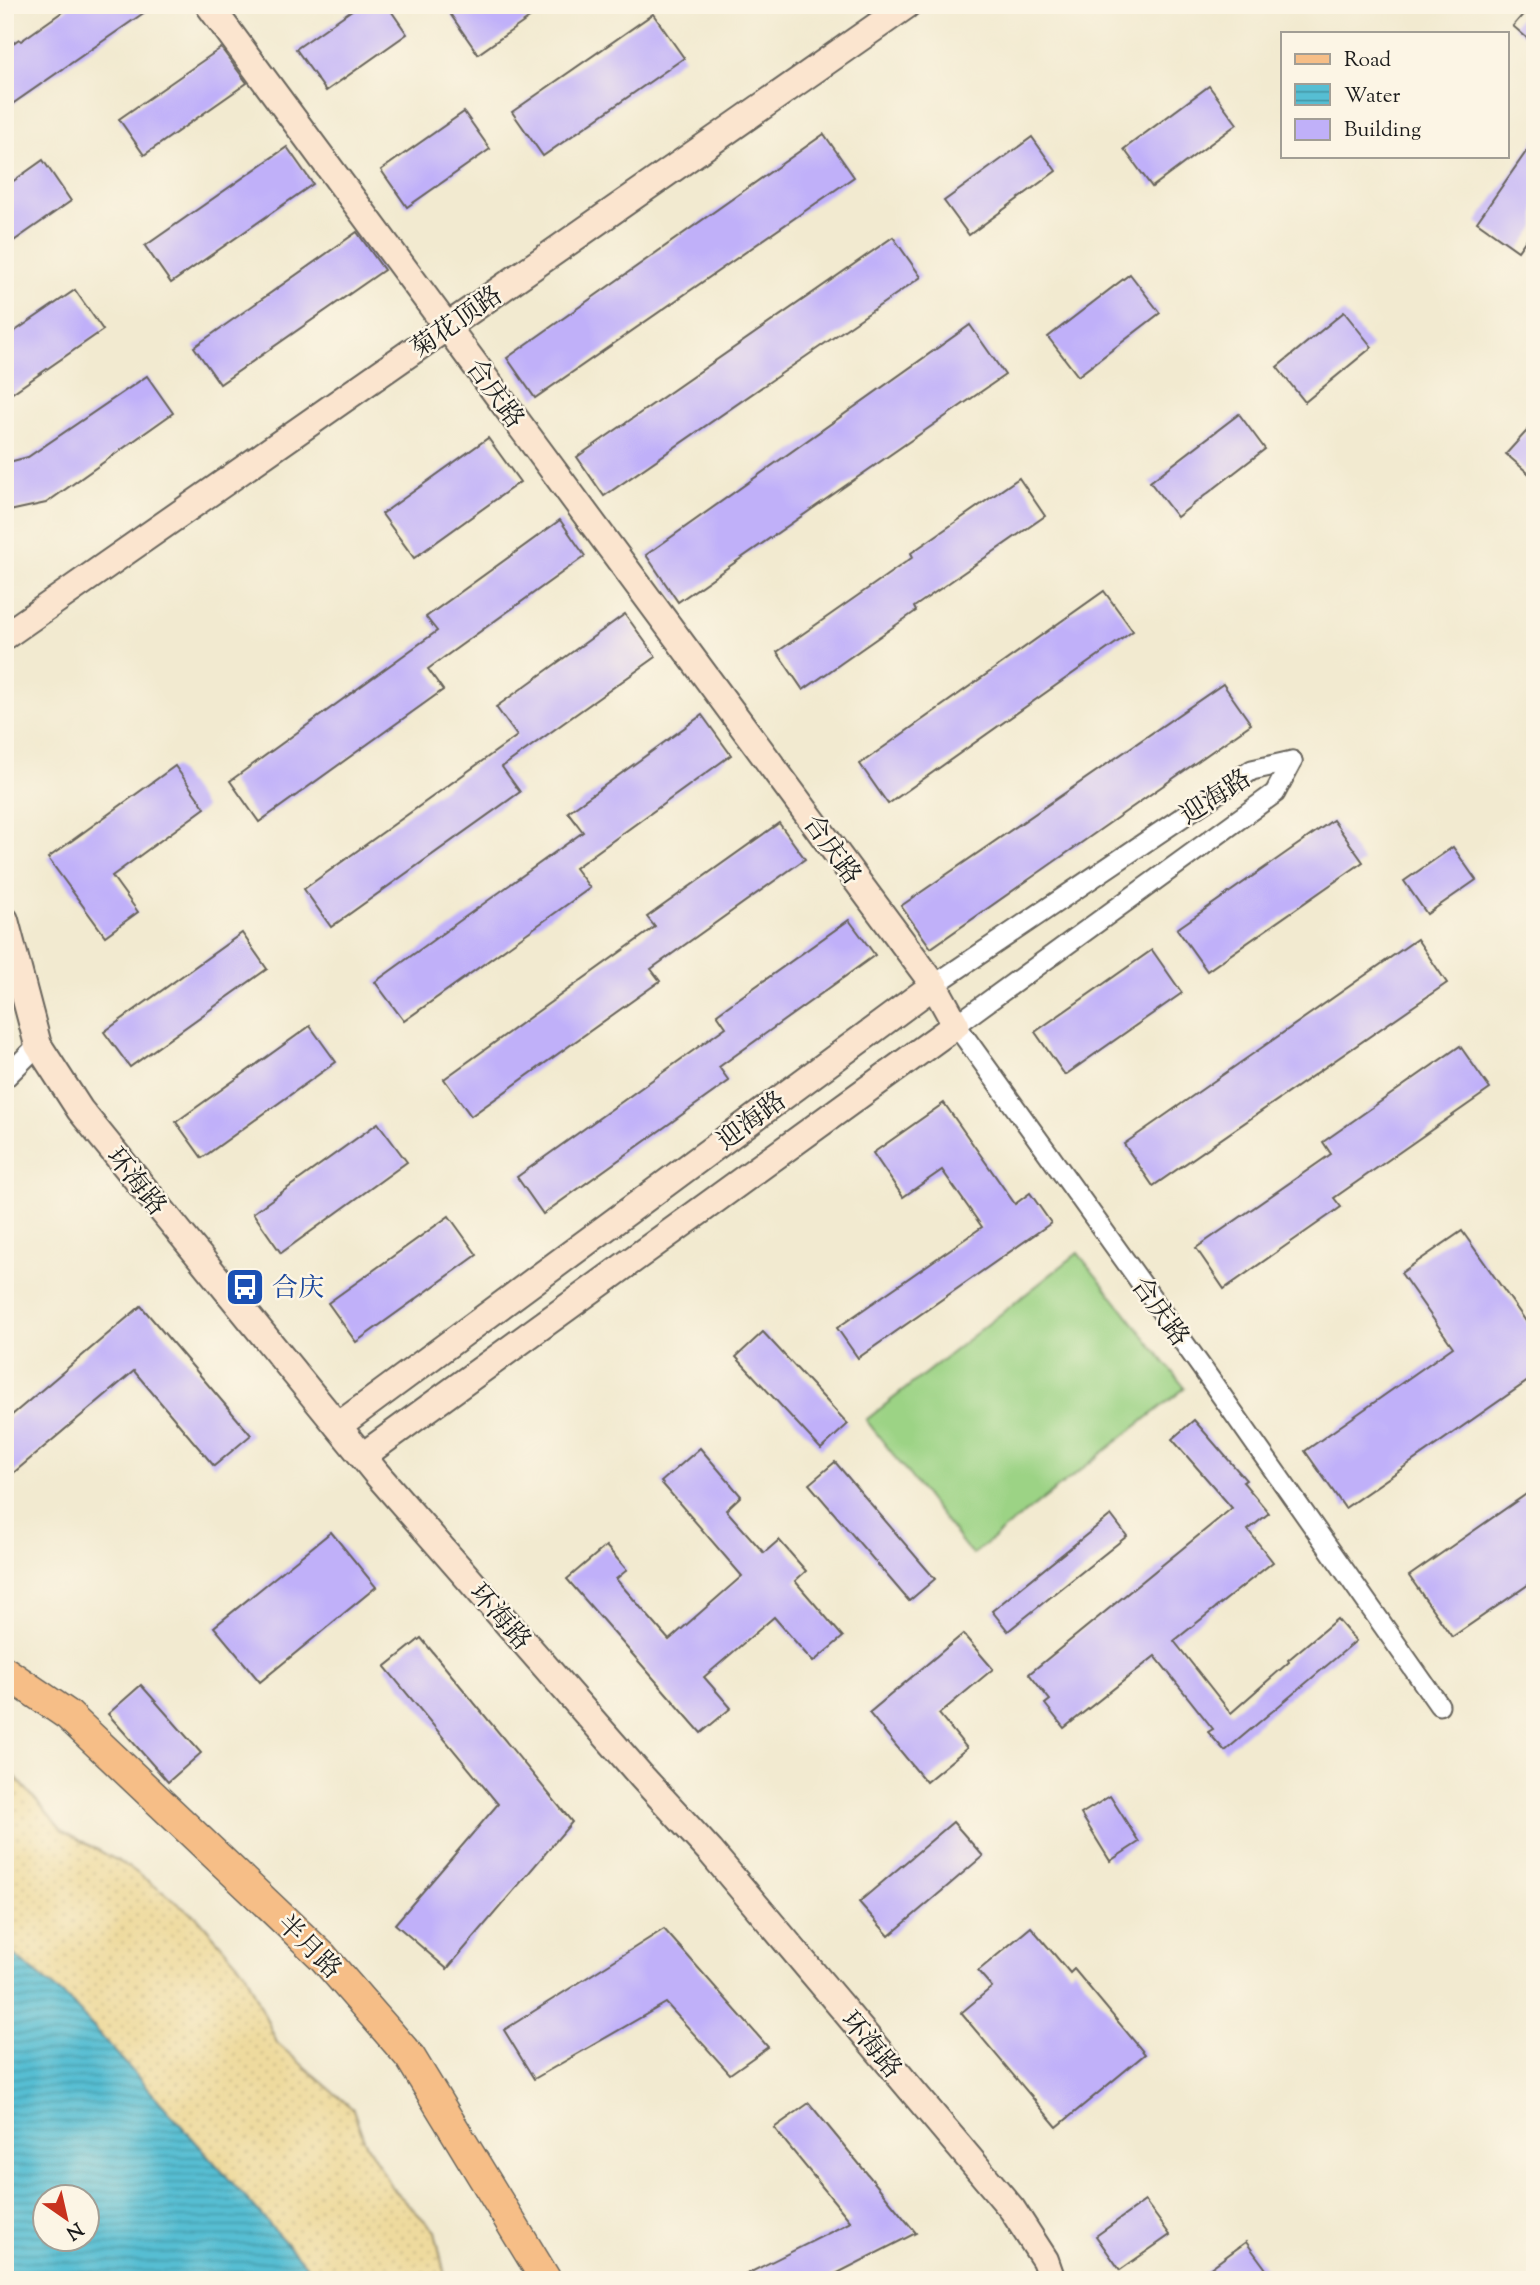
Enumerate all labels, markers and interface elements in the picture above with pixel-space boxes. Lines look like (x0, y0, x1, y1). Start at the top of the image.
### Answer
legend (1281, 32, 1508, 158)
text: Road (1344, 46, 1391, 76)
text: Water (1344, 82, 1401, 112)
text: Building (1344, 116, 1421, 146)
street label: 菊花顶路 (404, 278, 511, 368)
street label: 合庆路 (456, 352, 532, 437)
street label: 迎海路 (1174, 761, 1259, 835)
street label: 合庆路 (793, 808, 869, 893)
street label: 迎海路 (710, 1084, 795, 1160)
street label: 环海路 (96, 1141, 174, 1225)
bus stop icon: 合庆 (224, 1266, 266, 1308)
street label: 合庆路 (1121, 1270, 1197, 1355)
place label: 合庆 (272, 1271, 324, 1308)
street label: 环海路 (460, 1576, 539, 1659)
street label: 半月路 (268, 1907, 349, 1988)
street label: 环海路 (831, 2004, 909, 2087)
north arrow (32, 2184, 102, 2254)
text: N (60, 2215, 88, 2245)

